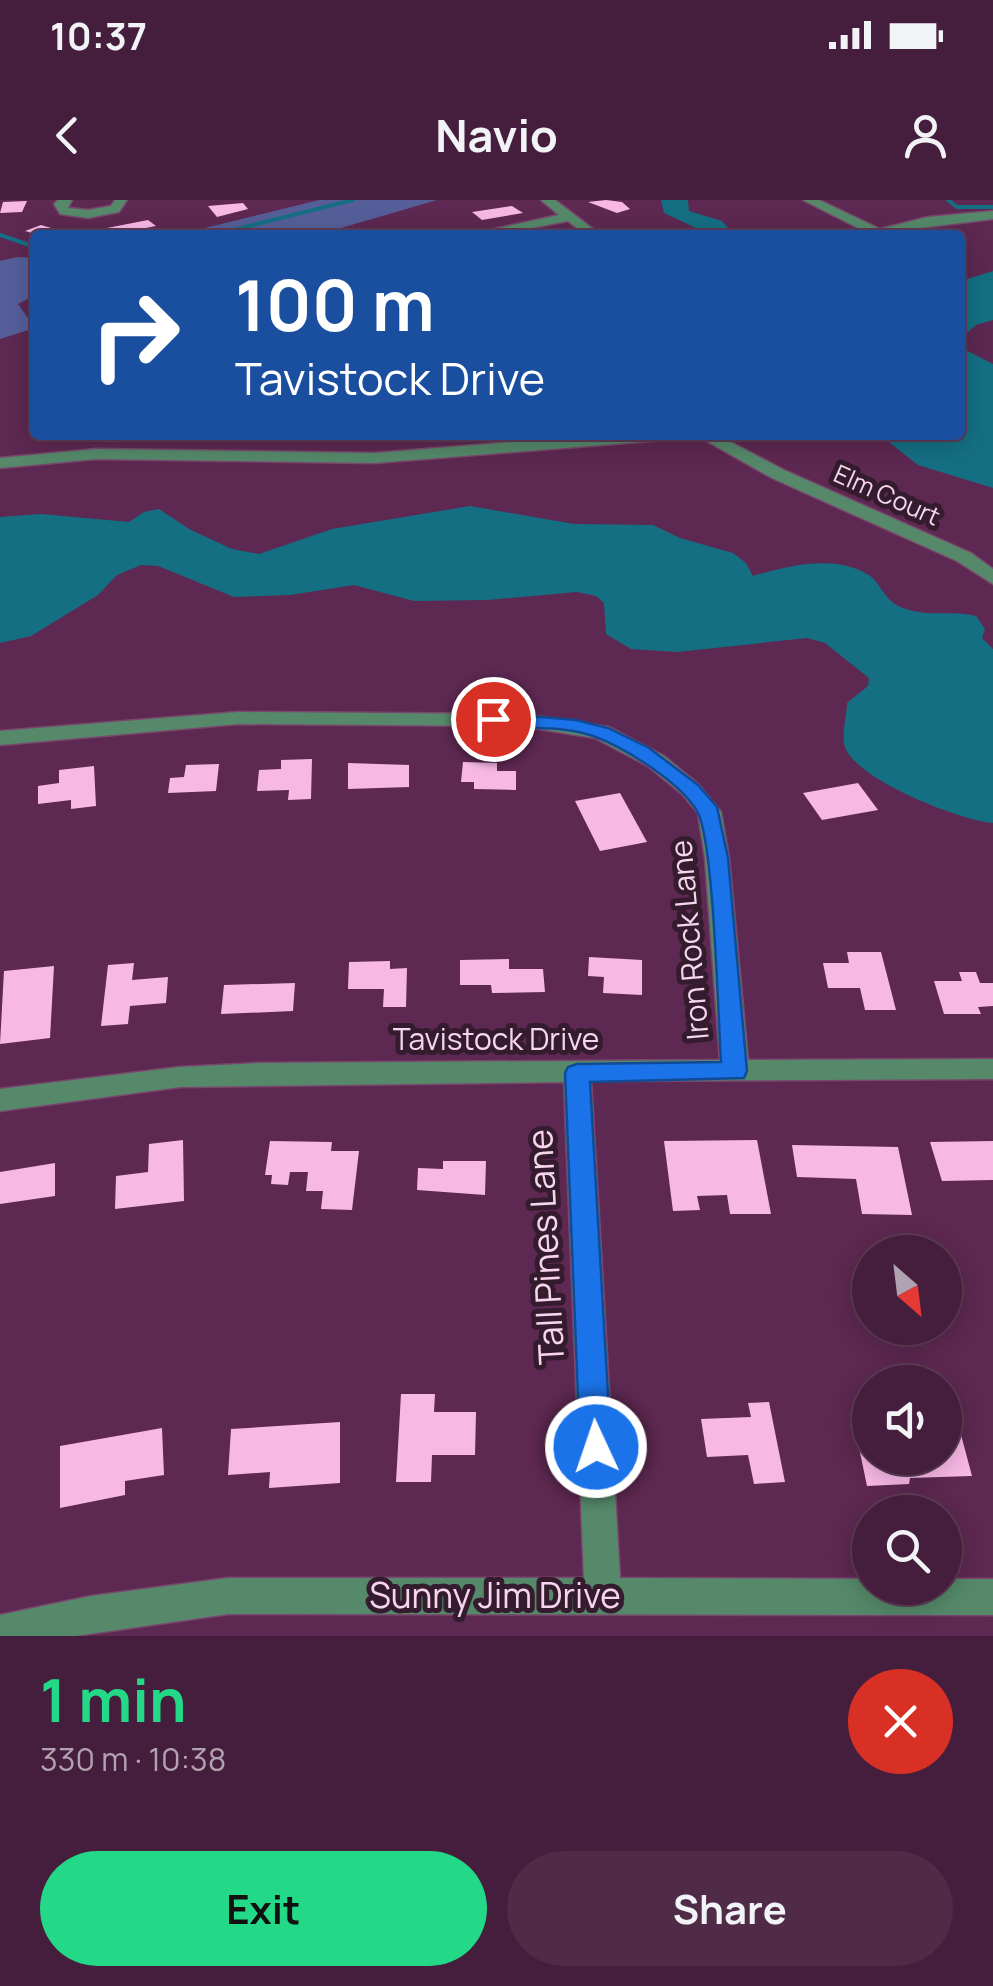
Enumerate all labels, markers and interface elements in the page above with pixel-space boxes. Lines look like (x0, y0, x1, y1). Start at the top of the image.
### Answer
text: 10:37 (50, 9, 147, 61)
text: Navio (435, 104, 558, 166)
icon: back (40, 108, 95, 163)
icon: person (898, 108, 953, 163)
text: 100 m (235, 256, 435, 352)
icon: right (70, 270, 200, 400)
text: Tavistock Drive (235, 347, 545, 409)
street label: Elm Court (829, 456, 946, 533)
pin (451, 677, 536, 762)
icon: arrive (466, 692, 521, 747)
street label: Iron Rock Lane (659, 838, 718, 1042)
street label: Tavistock Drive (393, 1018, 599, 1059)
street label: Tall Pines Lane (515, 1128, 575, 1366)
north arrow (852, 1235, 962, 1345)
map controls (852, 1235, 962, 1605)
button: sound (852, 1365, 962, 1475)
position arrow (544, 1395, 648, 1499)
button: search (852, 1495, 962, 1605)
street label: Sunny Jim Drive (369, 1571, 621, 1619)
text: 1 min (40, 1658, 187, 1740)
button: close (848, 1669, 953, 1774)
text: 330 m · 10:38 (40, 1737, 226, 1781)
button: Exit (40, 1851, 487, 1966)
button: Share (507, 1851, 953, 1966)

